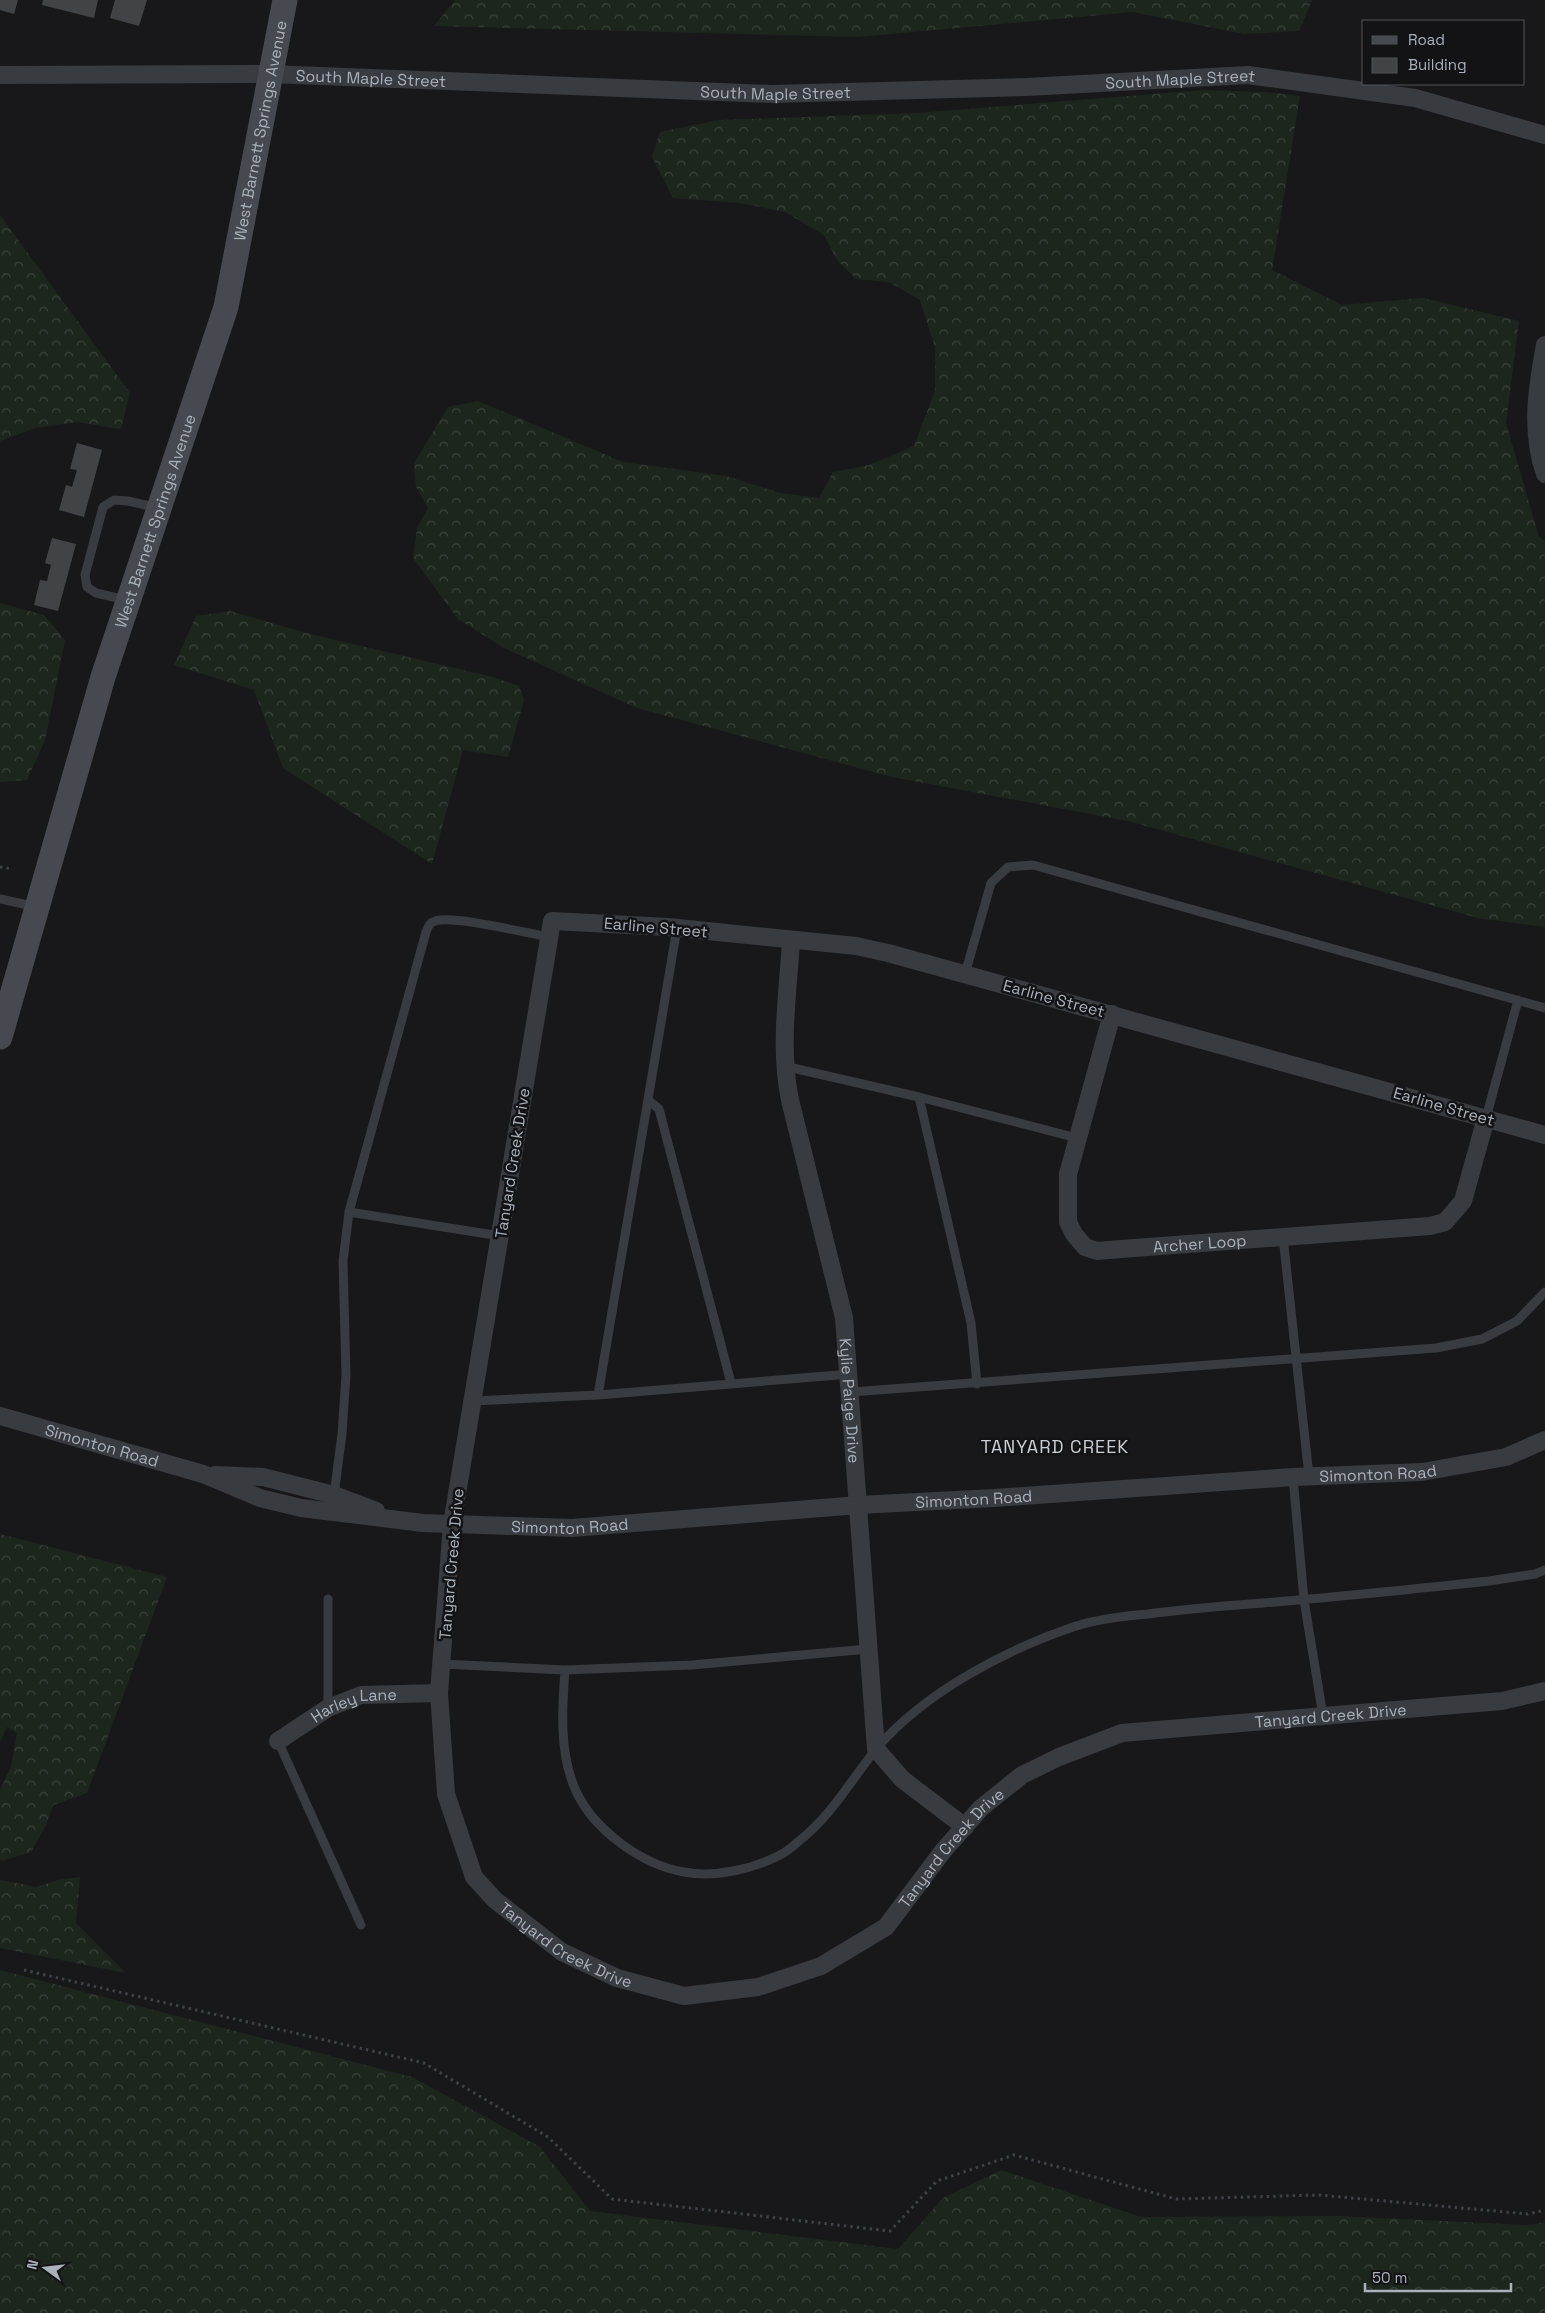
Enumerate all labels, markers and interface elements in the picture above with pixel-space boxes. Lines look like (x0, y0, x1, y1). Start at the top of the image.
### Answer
street label: West Barnett Springs Avenue (229, 19, 292, 243)
legend (1362, 20, 1525, 85)
text: Road (1408, 30, 1445, 49)
text: Building (1408, 55, 1467, 74)
street label: South Maple Street (295, 65, 447, 92)
street label: South Maple Street (1105, 65, 1257, 94)
street label: South Maple Street (700, 81, 851, 105)
street label: West Barnett Springs Avenue (110, 411, 201, 631)
street label: Earline Street (603, 912, 709, 943)
street label: Earline Street (1001, 975, 1107, 1022)
street label: Earline Street (1391, 1082, 1497, 1131)
street label: Tanyard Creek Drive (490, 1086, 535, 1240)
street label: Archer Loop (1152, 1230, 1247, 1258)
street label: Kylie Paige Drive (835, 1337, 865, 1464)
street label: Simonton Road (43, 1419, 161, 1472)
district label: TANYARD CREEK (981, 1435, 1129, 1458)
street label: Simonton Road (1319, 1460, 1438, 1487)
street label: Simonton Road (915, 1485, 1033, 1513)
street label: Tanyard Creek Drive (434, 1487, 469, 1641)
street label: Simonton Road (511, 1514, 629, 1539)
street label: Harley Lane (307, 1684, 397, 1728)
street label: Tanyard Creek Drive (1254, 1699, 1407, 1733)
street label: Tanyard Creek Drive (894, 1784, 1009, 1912)
street label: Tanyard Creek Drive (495, 1897, 634, 1993)
north arrow (20, 2243, 70, 2293)
text: N (23, 2258, 42, 2272)
scale bar (1365, 2260, 1511, 2292)
text: 50 m (1372, 2268, 1407, 2287)

